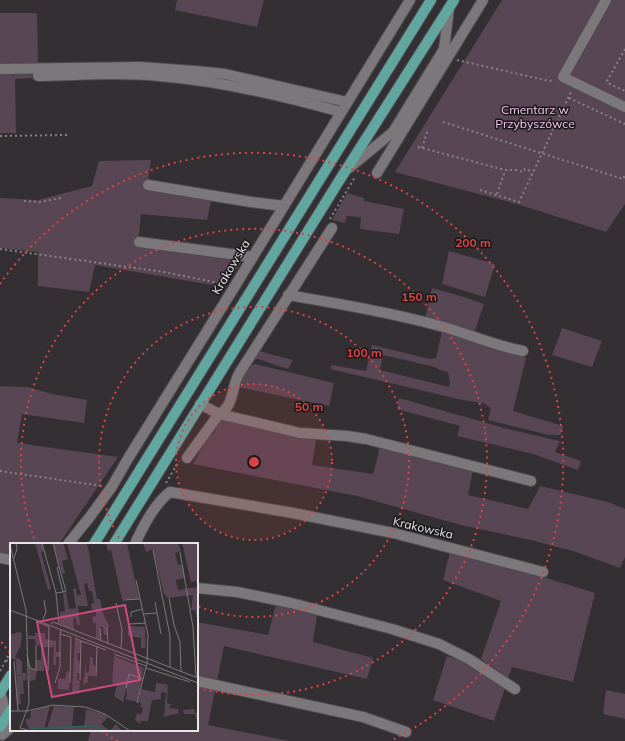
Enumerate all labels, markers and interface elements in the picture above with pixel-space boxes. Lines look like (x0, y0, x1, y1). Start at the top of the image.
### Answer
park label: Cmentarz w Przybyszówce (495, 102, 575, 131)
text: 200 m (455, 235, 491, 250)
street label: Krakowska (208, 237, 253, 297)
text: 150 m (401, 289, 437, 304)
text: 100 m (346, 345, 382, 360)
text: 50 m (295, 399, 323, 414)
centre of rings (247, 455, 261, 469)
street label: Krakowska (391, 513, 455, 542)
inset map (10, 543, 198, 731)

